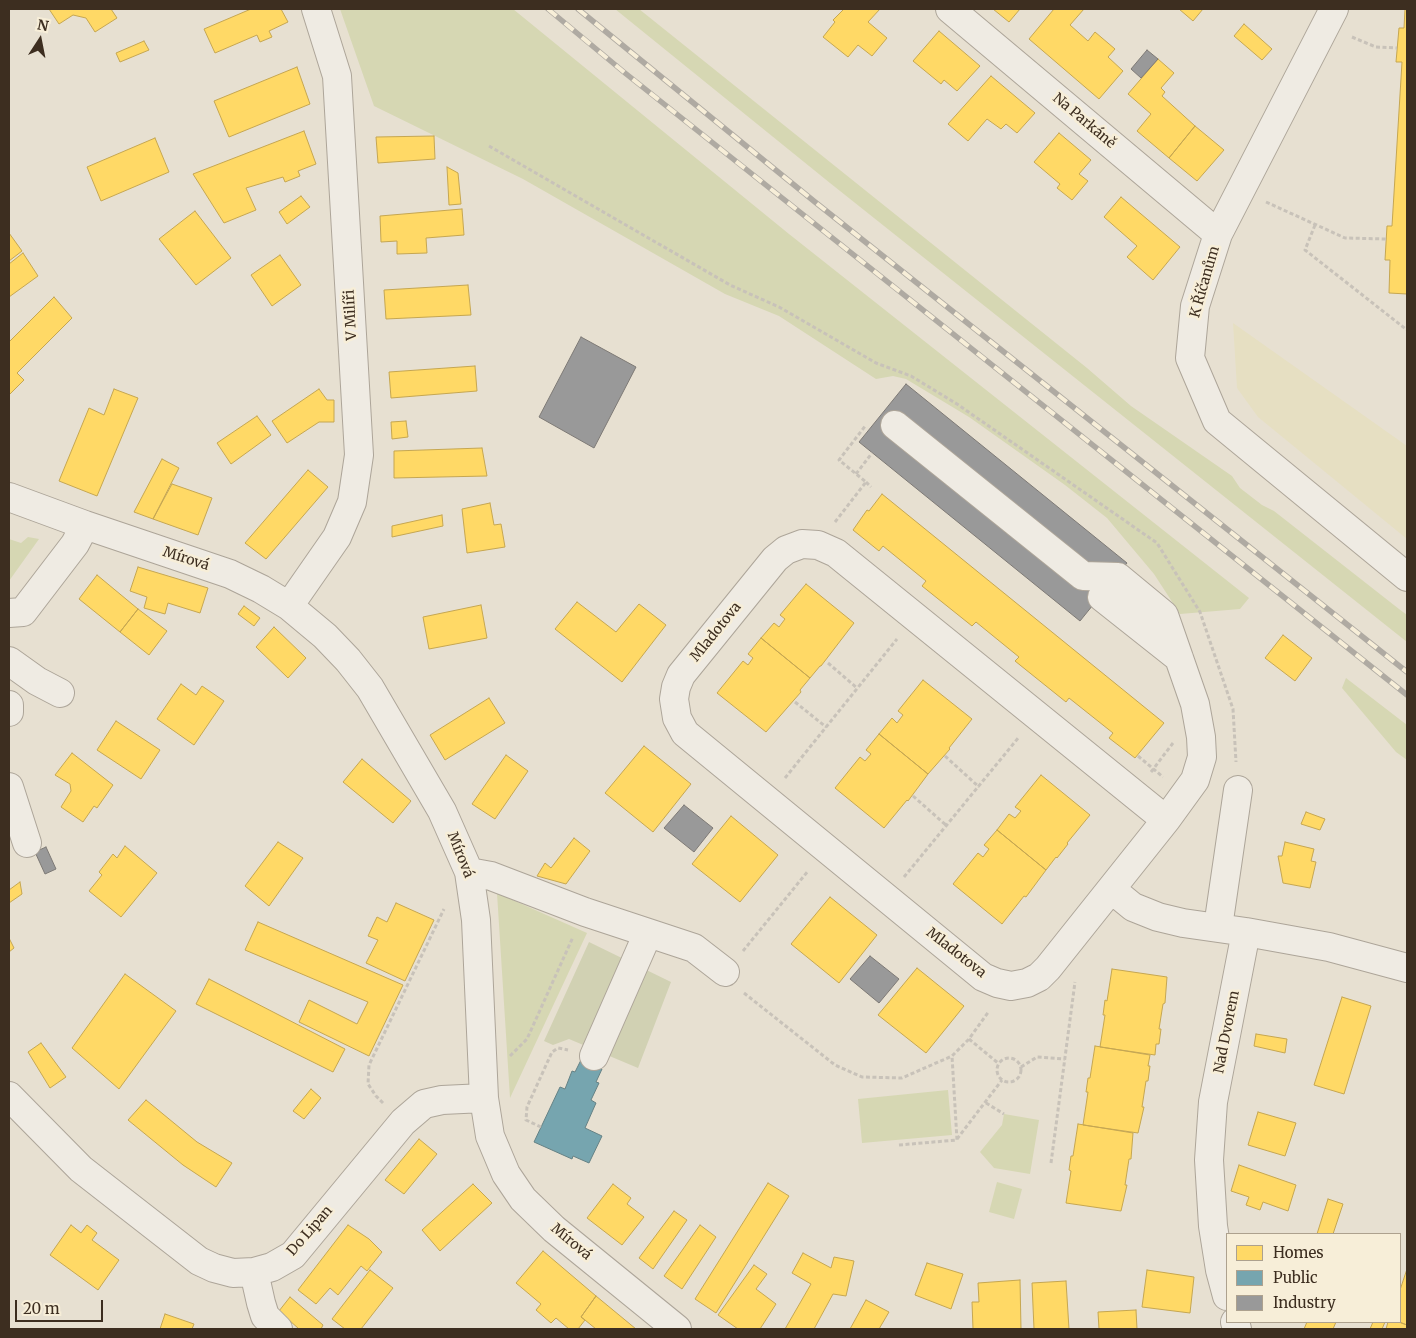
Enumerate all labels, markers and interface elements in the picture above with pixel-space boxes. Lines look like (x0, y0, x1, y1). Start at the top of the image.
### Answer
north arrow (15, 15, 65, 65)
text: N (36, 15, 50, 35)
street label: Na Parkáně (1049, 90, 1119, 152)
street label: K Říčanům (1187, 244, 1223, 320)
street label: V Milíři (341, 289, 361, 341)
street label: Mírová (161, 544, 211, 574)
street label: Mladotova (687, 599, 745, 665)
street label: Mírová (443, 830, 477, 880)
street label: Mladotova (923, 924, 989, 982)
street label: Nad Dvorem (1211, 989, 1243, 1075)
street label: Do Lipan (284, 1203, 336, 1259)
street label: Mírová (547, 1220, 595, 1264)
legend (1226, 1233, 1401, 1323)
text: Homes (1273, 1243, 1324, 1262)
text: Public (1273, 1268, 1318, 1287)
scale bar (18, 1290, 105, 1322)
text: Industry (1273, 1293, 1336, 1312)
text: 20 m (23, 1299, 60, 1318)

